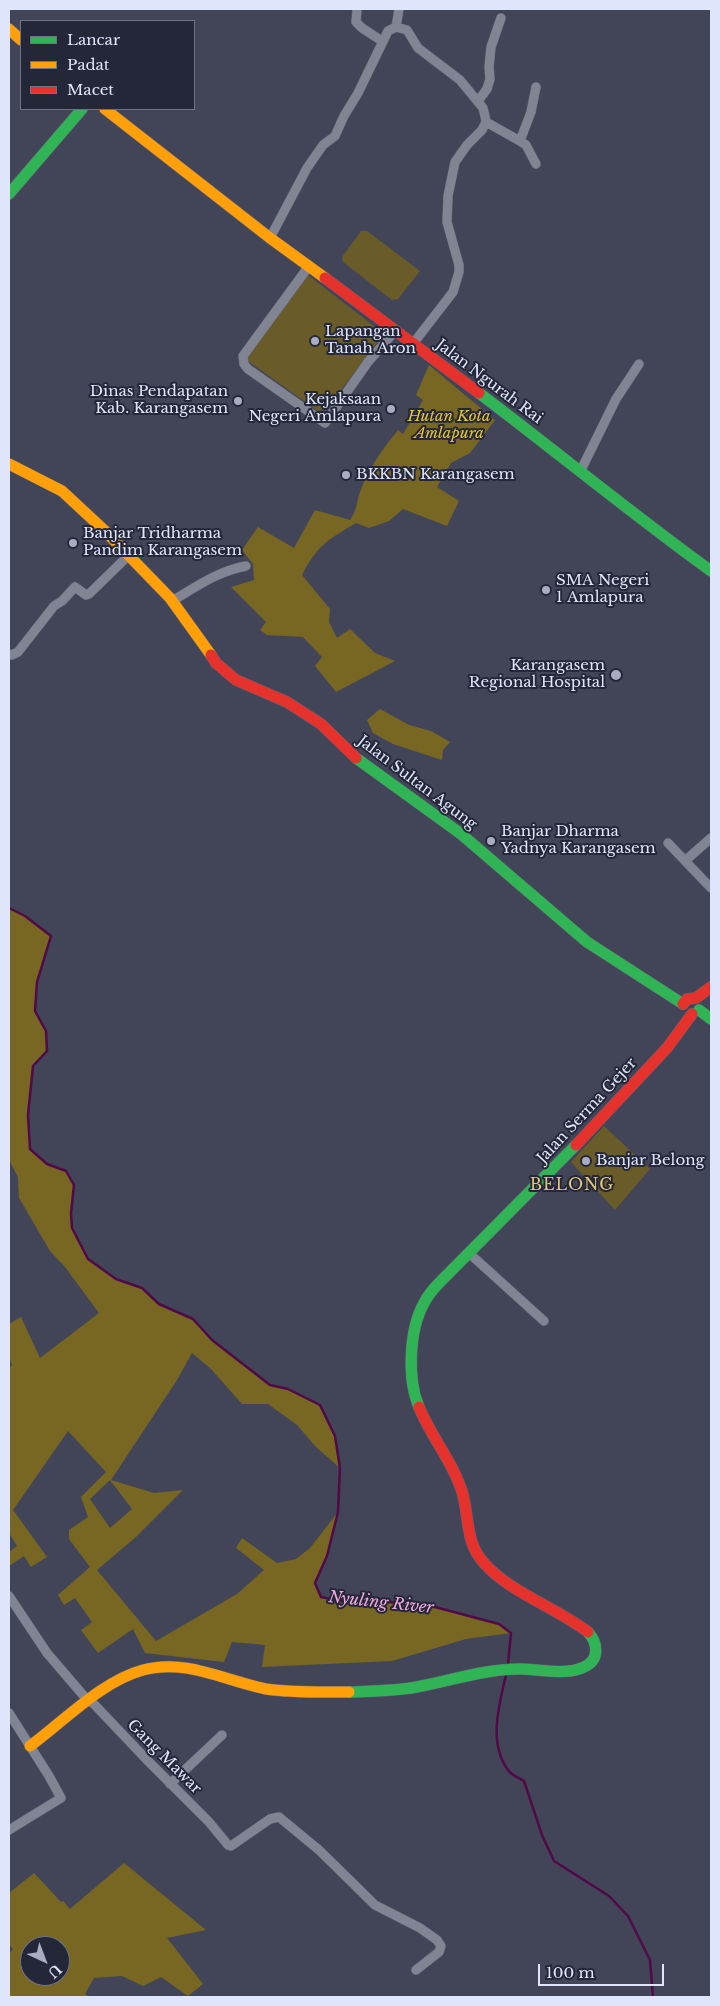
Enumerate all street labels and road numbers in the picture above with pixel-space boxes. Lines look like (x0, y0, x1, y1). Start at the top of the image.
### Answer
street label: Jalan Ngurah Rai (432, 336, 546, 428)
street label: Jalan Sultan Agung (354, 732, 480, 834)
street label: Jalan Serma Gejer (533, 1055, 641, 1167)
street label: Gang Mawar (123, 1716, 205, 1798)

